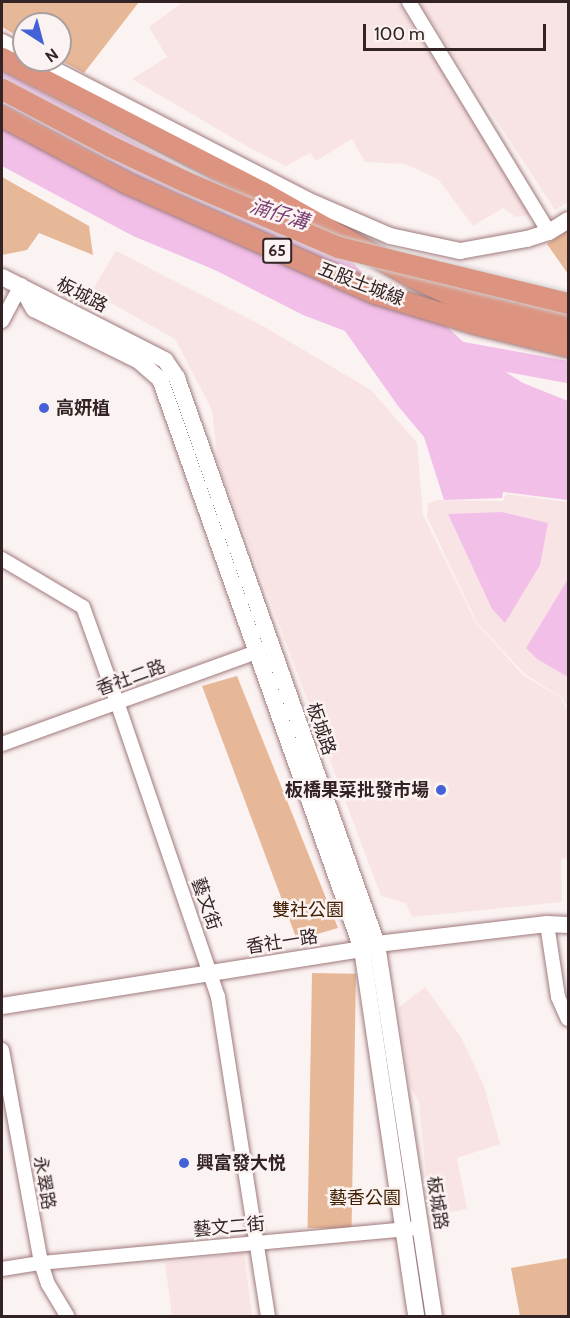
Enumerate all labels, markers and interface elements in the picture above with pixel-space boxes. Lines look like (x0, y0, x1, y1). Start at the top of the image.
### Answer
north arrow (12, 12, 72, 72)
scale bar (366, 12, 549, 50)
text: 100 m (374, 23, 425, 45)
text: N (42, 44, 62, 66)
water label: 湳仔溝 (247, 194, 311, 234)
road number: 65 (262, 238, 292, 264)
street label: 五股土城線 (315, 258, 407, 310)
street label: 板城路 (53, 273, 111, 317)
place label: 高妍植 (56, 397, 110, 419)
marker: 高妍植 (37, 401, 51, 415)
street label: 香社二路 (93, 656, 169, 700)
street label: 板城路 (302, 700, 340, 758)
place label: 板橋果菜批發市場 (285, 779, 429, 801)
marker: 板橋果菜批發市場 (434, 783, 448, 797)
street label: 藝文街 (187, 875, 225, 933)
park label: 雙社公園 (272, 899, 344, 921)
street label: 香社一路 (245, 926, 319, 958)
place label: 興富發大悦 (196, 1152, 286, 1174)
street label: 永翠路 (29, 1155, 59, 1211)
marker: 興富發大悦 (177, 1156, 191, 1170)
street label: 板城路 (422, 1175, 452, 1231)
park label: 藝香公園 (329, 1187, 401, 1209)
street label: 藝文二街 (192, 1213, 266, 1241)

